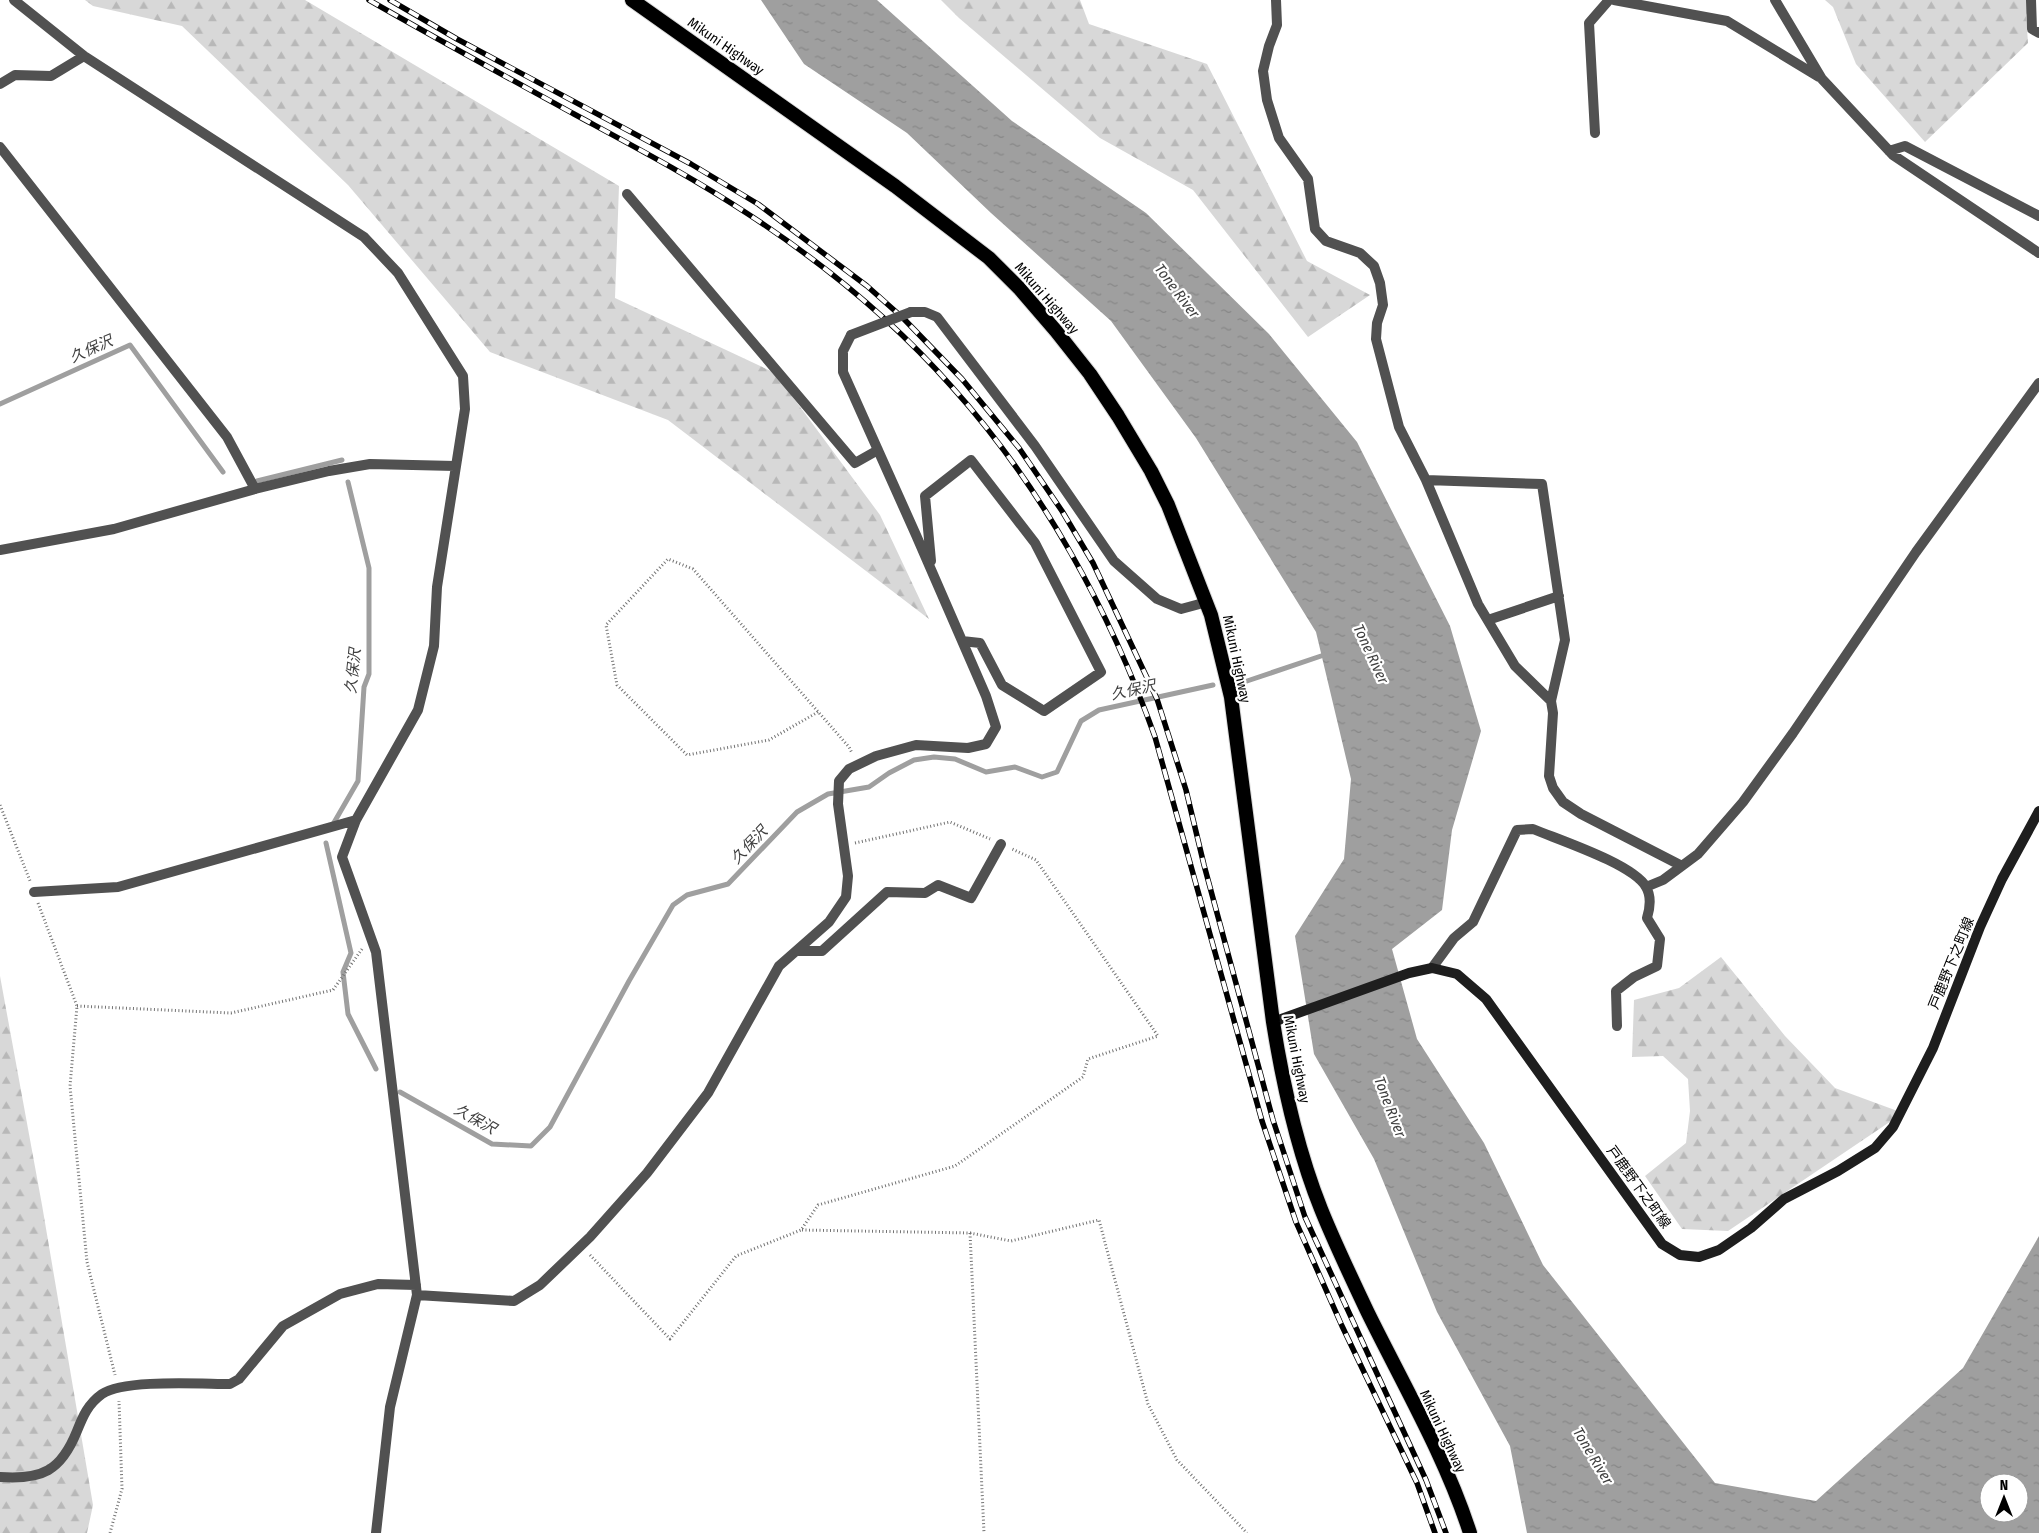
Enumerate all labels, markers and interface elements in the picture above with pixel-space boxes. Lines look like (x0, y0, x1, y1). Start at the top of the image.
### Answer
street label: Mikuni Highway (684, 14, 768, 79)
street label: Mikuni Highway (1011, 259, 1083, 338)
water label: Tone River (1151, 260, 1204, 322)
water label: 久保沢 (67, 331, 117, 366)
street label: Mikuni Highway (1219, 614, 1254, 705)
water label: Tone River (1349, 622, 1393, 687)
water label: 久保沢 (342, 646, 365, 694)
water label: 久保沢 (1109, 676, 1159, 703)
water label: 久保沢 (727, 821, 772, 867)
street label: 戸鹿野下之町線 (1925, 915, 1978, 1012)
street label: Mikuni Highway (1280, 1014, 1314, 1105)
water label: Tone River (1370, 1074, 1410, 1140)
water label: 久保沢 (451, 1100, 501, 1139)
street label: 戸鹿野下之町線 (1603, 1143, 1674, 1232)
street label: Mikuni Highway (1416, 1387, 1469, 1476)
water label: Tone River (1569, 1424, 1617, 1488)
north arrow (1979, 1473, 2029, 1523)
text: N (2000, 1477, 2008, 1494)

